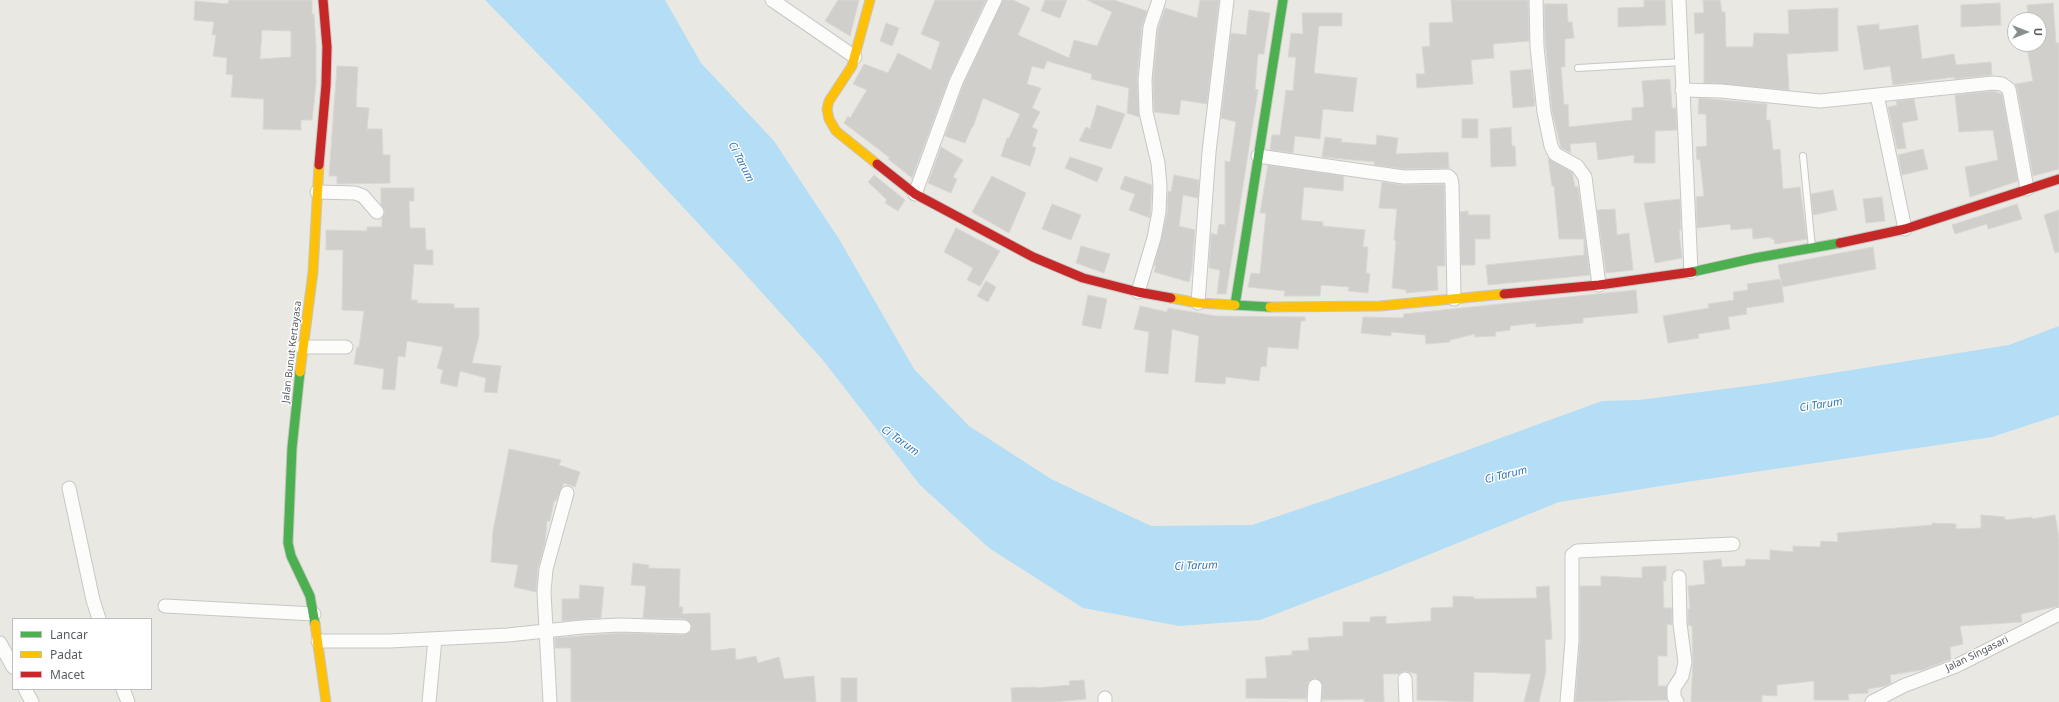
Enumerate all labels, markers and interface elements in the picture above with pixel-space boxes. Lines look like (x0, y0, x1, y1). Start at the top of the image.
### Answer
north arrow (2007, 12, 2047, 52)
text: U (2031, 28, 2046, 36)
water label: Ci Tarum (725, 140, 757, 184)
street label: Jalan Bunut Kertayasa (280, 300, 304, 404)
water label: Ci Tarum (1799, 395, 1843, 415)
water label: Ci Tarum (878, 423, 922, 459)
water label: Ci Tarum (1483, 463, 1529, 487)
water label: Ci Tarum (1174, 559, 1218, 573)
legend (12, 618, 152, 690)
text: Lancar (50, 626, 88, 643)
street label: Jalan Singasari (1944, 634, 2010, 674)
text: Padat (50, 646, 82, 663)
text: Macet (50, 666, 84, 683)

